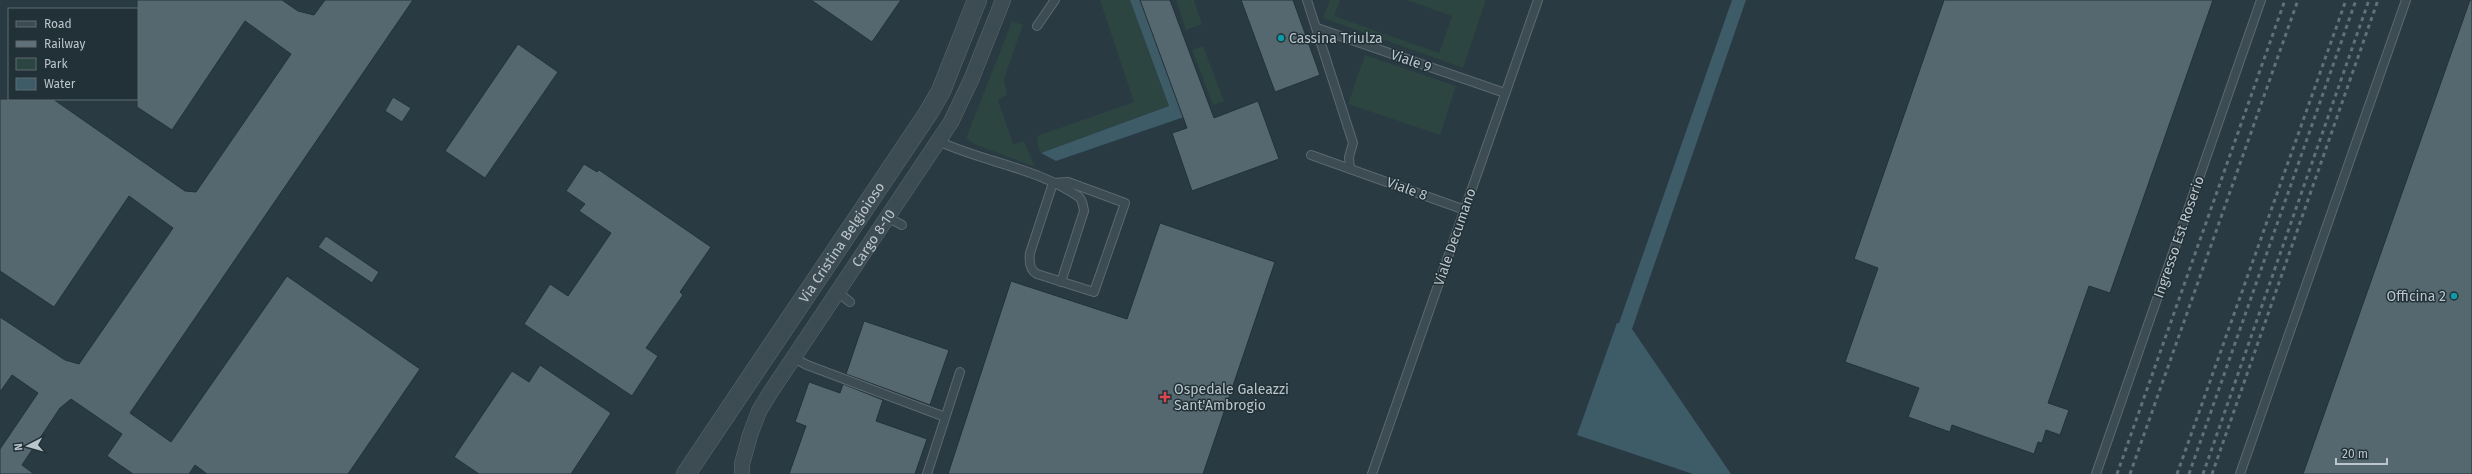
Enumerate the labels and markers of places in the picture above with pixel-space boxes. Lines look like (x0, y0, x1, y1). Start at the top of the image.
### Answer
place label: Cassina Triulza (1289, 30, 1383, 47)
marker: Cassina Triulza (1276, 33, 1286, 43)
place label: Officina 2 (2386, 288, 2446, 305)
marker: Officina 2 (2449, 291, 2459, 301)
place label: Ospedale Galeazzi Sant'Ambrogio (1174, 381, 1289, 414)
marker: Ospedale Galeazzi Sant'Ambrogio (1159, 391, 1171, 403)

